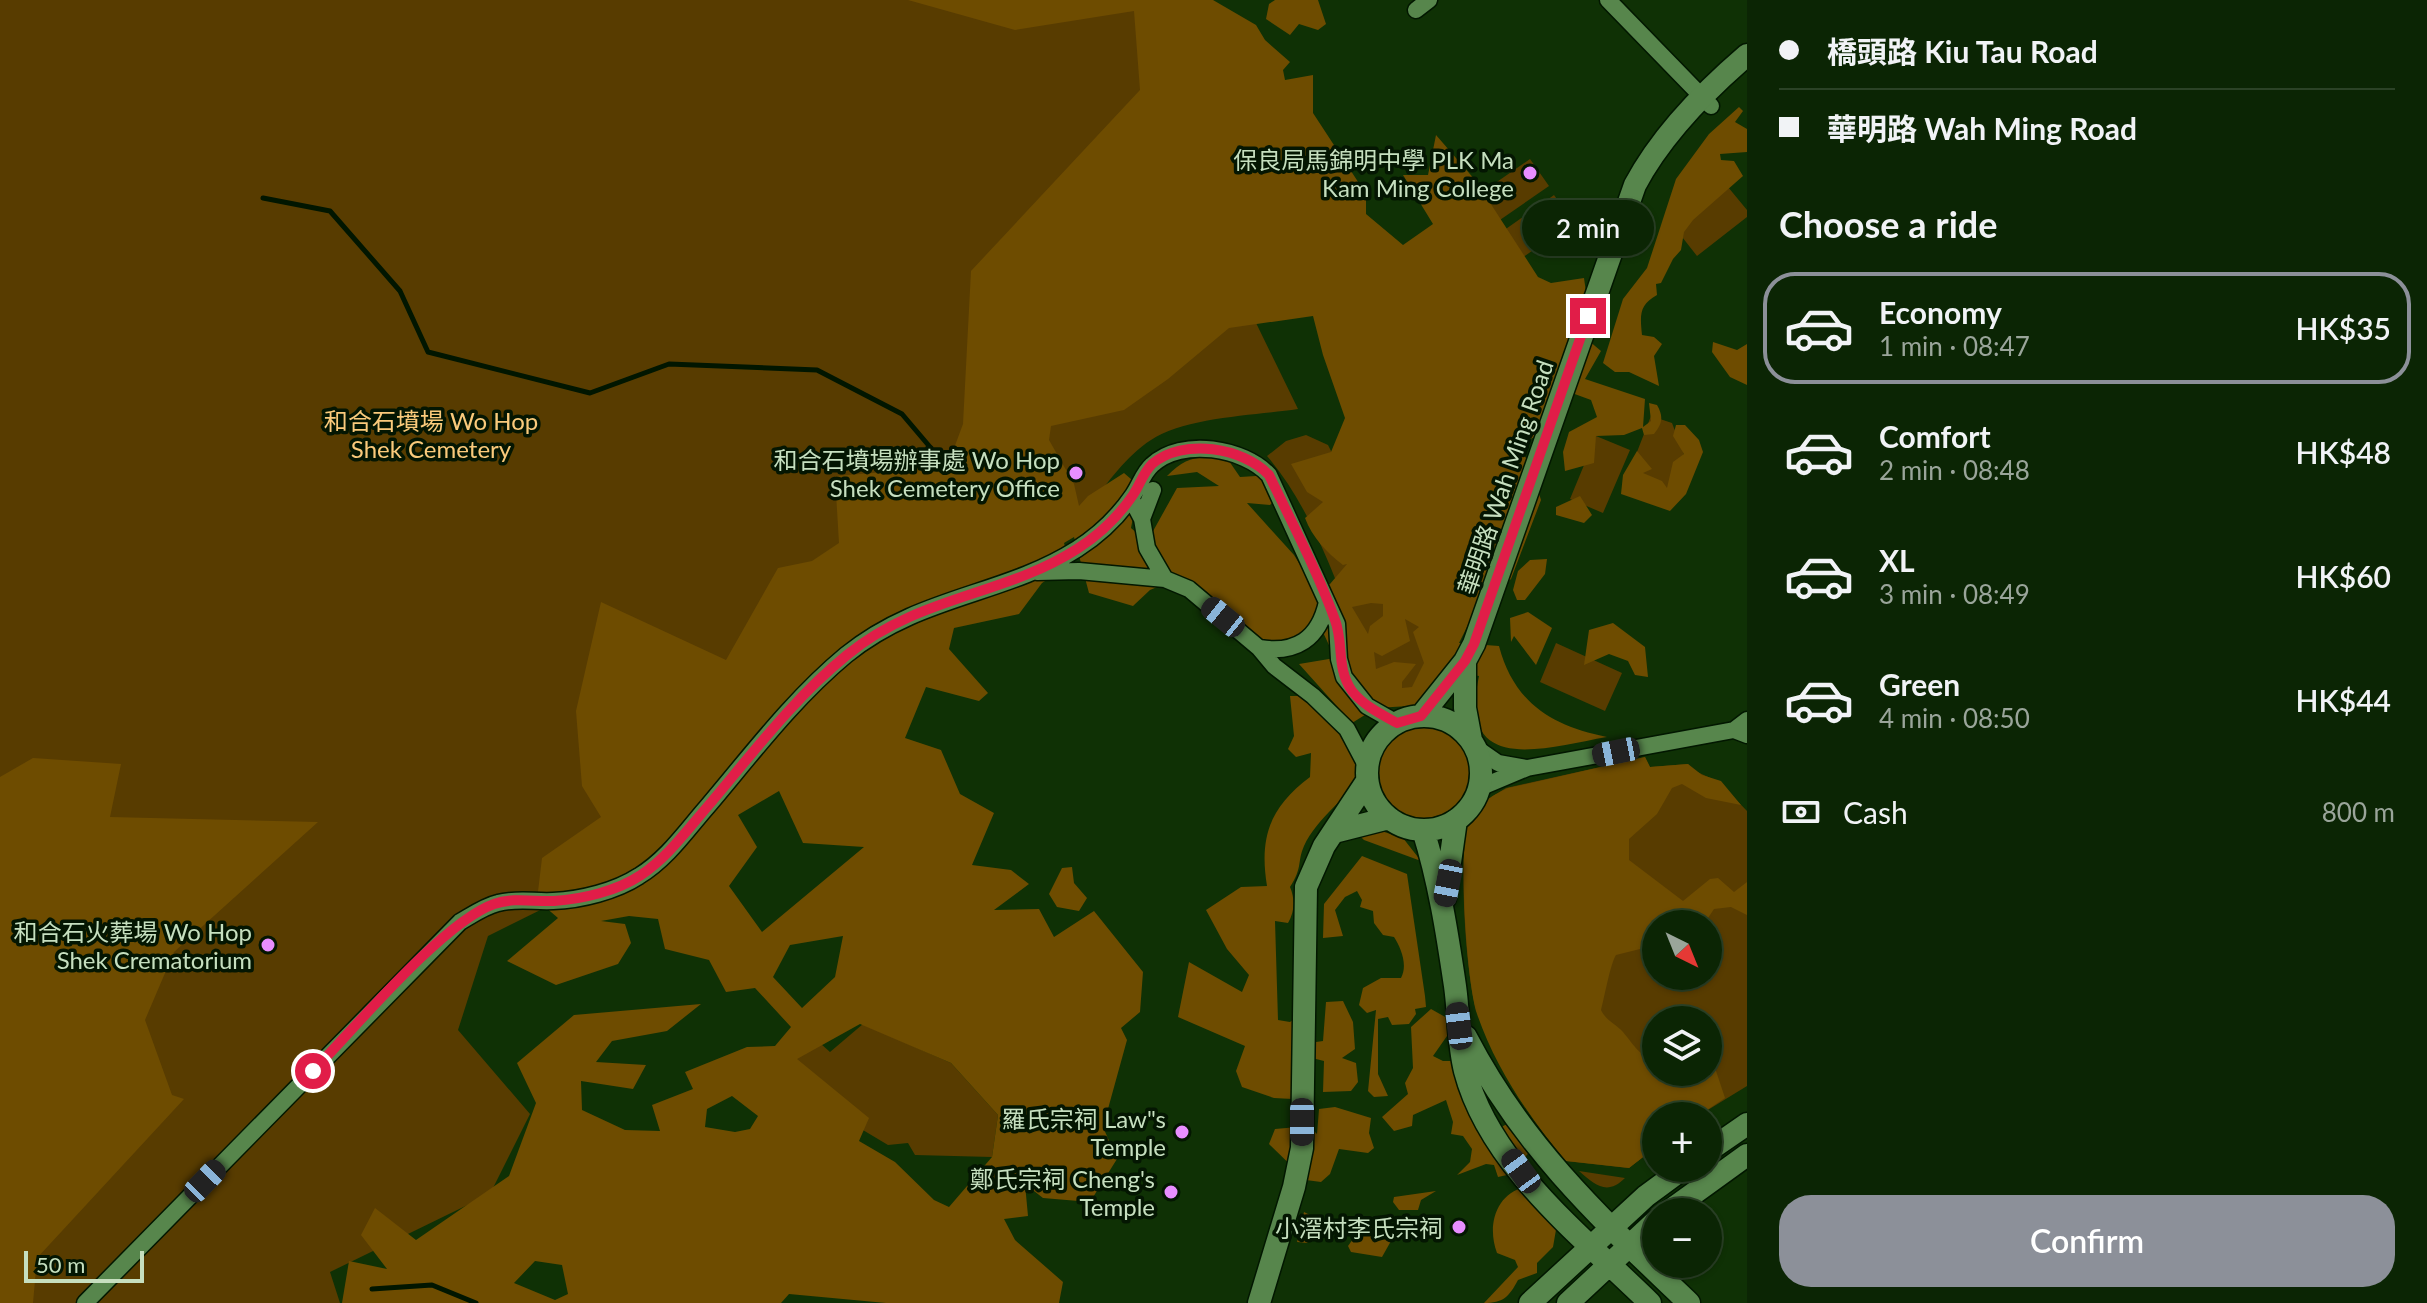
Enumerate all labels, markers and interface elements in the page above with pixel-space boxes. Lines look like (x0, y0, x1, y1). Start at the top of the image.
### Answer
text: 橋頭路 Kiu Tau Road (1827, 33, 2098, 69)
text: 華明路 Wah Ming Road (1827, 110, 2137, 146)
place label: 保良局馬錦明中學 PLK Ma Kam Ming College (1233, 145, 1514, 202)
marker: 保良局馬錦明中學 PLK Ma Kam Ming College (1521, 164, 1539, 182)
callout: 2 min (1522, 200, 1654, 256)
text: Choose a ride (1779, 202, 1998, 246)
text: 2 min (1556, 212, 1620, 244)
icon: car (1783, 292, 1855, 364)
text: Economy (1879, 294, 2002, 330)
route end (1570, 298, 1606, 334)
text: HK$35 (2296, 310, 2391, 346)
text: 1 min · 08:47 (1879, 330, 2030, 362)
street label: 華明路 Wah Ming Road (1451, 356, 1559, 598)
park label: 和合石墳場 Wo Hop Shek Cemetery (324, 406, 538, 463)
icon: car (1783, 416, 1855, 488)
text: Comfort (1879, 418, 1991, 454)
text: HK$48 (2296, 434, 2391, 470)
place label: 和合石墳場辦事處 Wo Hop Shek Cemetery Office (774, 445, 1060, 502)
text: 2 min · 08:48 (1879, 454, 2030, 486)
marker: 和合石墳場辦事處 Wo Hop Shek Cemetery Office (1067, 464, 1085, 482)
icon: car (1783, 540, 1855, 612)
text: XL (1879, 542, 1915, 578)
text: HK$60 (2296, 558, 2391, 594)
text: 3 min · 08:49 (1879, 578, 2030, 610)
car (1197, 593, 1249, 641)
icon: car (1783, 664, 1855, 736)
text: Green (1879, 666, 1960, 702)
text: HK$44 (2296, 682, 2391, 718)
text: 4 min · 08:50 (1879, 702, 2030, 734)
car (1590, 736, 1642, 768)
icon: cash (1779, 790, 1823, 834)
text: Cash (1843, 794, 1908, 830)
text: 800 m (2322, 796, 2395, 828)
car (1432, 857, 1464, 909)
north arrow (1642, 910, 1722, 990)
map controls (1642, 910, 1722, 1278)
place label: 和合石火葬場 Wo Hop Shek Crematorium (14, 917, 252, 974)
marker: 和合石火葬場 Wo Hop Shek Crematorium (259, 936, 277, 954)
car (1444, 1001, 1474, 1051)
button: layers (1642, 1006, 1722, 1086)
route start (295, 1053, 331, 1089)
car (1290, 1098, 1314, 1146)
button: + (1642, 1102, 1722, 1182)
place label: 羅氏宗祠 Law"s Temple (1002, 1104, 1166, 1161)
marker: 羅氏宗祠 Law"s Temple (1173, 1123, 1191, 1141)
car (1497, 1145, 1545, 1197)
car (180, 1155, 230, 1207)
place label: 鄭氏宗祠 Cheng's Temple (970, 1164, 1155, 1221)
marker: 鄭氏宗祠 Cheng's Temple (1162, 1183, 1180, 1201)
button: Confirm (1779, 1195, 2395, 1287)
button: − (1642, 1198, 1722, 1278)
place label: 小滘村李氏宗祠 (1275, 1213, 1443, 1242)
marker: 小滘村李氏宗祠 (1450, 1218, 1468, 1236)
scale bar (24, 1247, 144, 1283)
text: 50 m (36, 1251, 85, 1278)

